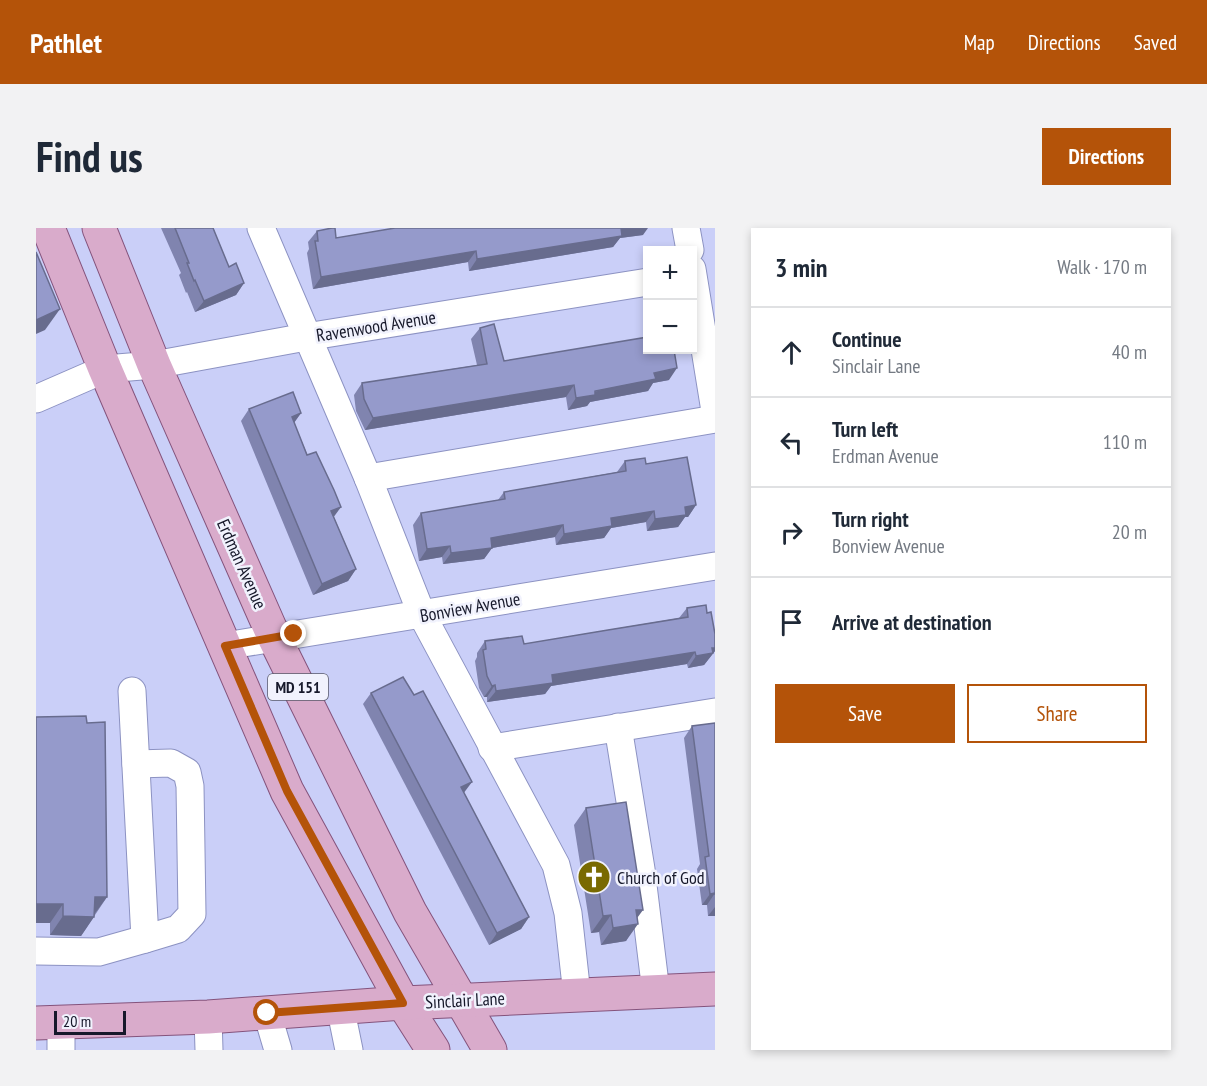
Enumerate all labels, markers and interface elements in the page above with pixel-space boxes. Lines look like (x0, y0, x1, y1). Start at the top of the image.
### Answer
text: Pathlet (30, 24, 102, 61)
text: Map (964, 29, 995, 56)
text: Directions (1028, 29, 1101, 56)
text: Saved (1134, 29, 1177, 56)
button: Directions (1042, 128, 1171, 185)
text: Find us (36, 129, 143, 184)
map controls (643, 246, 697, 354)
button: + (643, 246, 697, 300)
text: 3 min (775, 251, 828, 284)
text: Walk · 170 m (1057, 254, 1147, 280)
button: − (643, 300, 697, 354)
street label: Ravenwood Avenue (315, 305, 437, 347)
text: Continue (832, 325, 902, 353)
icon: ahead (775, 336, 808, 369)
text: 40 m (1112, 339, 1147, 365)
text: Sinclair Lane (832, 353, 921, 379)
text: Turn left (832, 415, 898, 443)
icon: left (775, 426, 808, 459)
text: 110 m (1103, 429, 1147, 455)
text: Erdman Avenue (832, 443, 939, 469)
text: Turn right (832, 505, 909, 533)
street label: Erdman Avenue (212, 515, 272, 613)
icon: right (775, 516, 808, 549)
text: 20 m (1112, 519, 1147, 545)
text: Bonview Avenue (832, 533, 945, 559)
street label: Bonview Avenue (418, 587, 522, 627)
icon: arrive (775, 606, 808, 639)
text: Arrive at destination (832, 608, 992, 636)
route end (280, 620, 306, 646)
road number: MD 151 (268, 674, 328, 700)
button: Save (775, 684, 955, 743)
button: Share (967, 684, 1147, 743)
church icon: Church of God (576, 859, 612, 895)
place label: Church of God (617, 866, 705, 889)
street label: Sinclair Lane (425, 986, 505, 1014)
route start (253, 999, 279, 1025)
scale bar (54, 1008, 126, 1036)
text: 20 m (63, 1011, 91, 1031)

